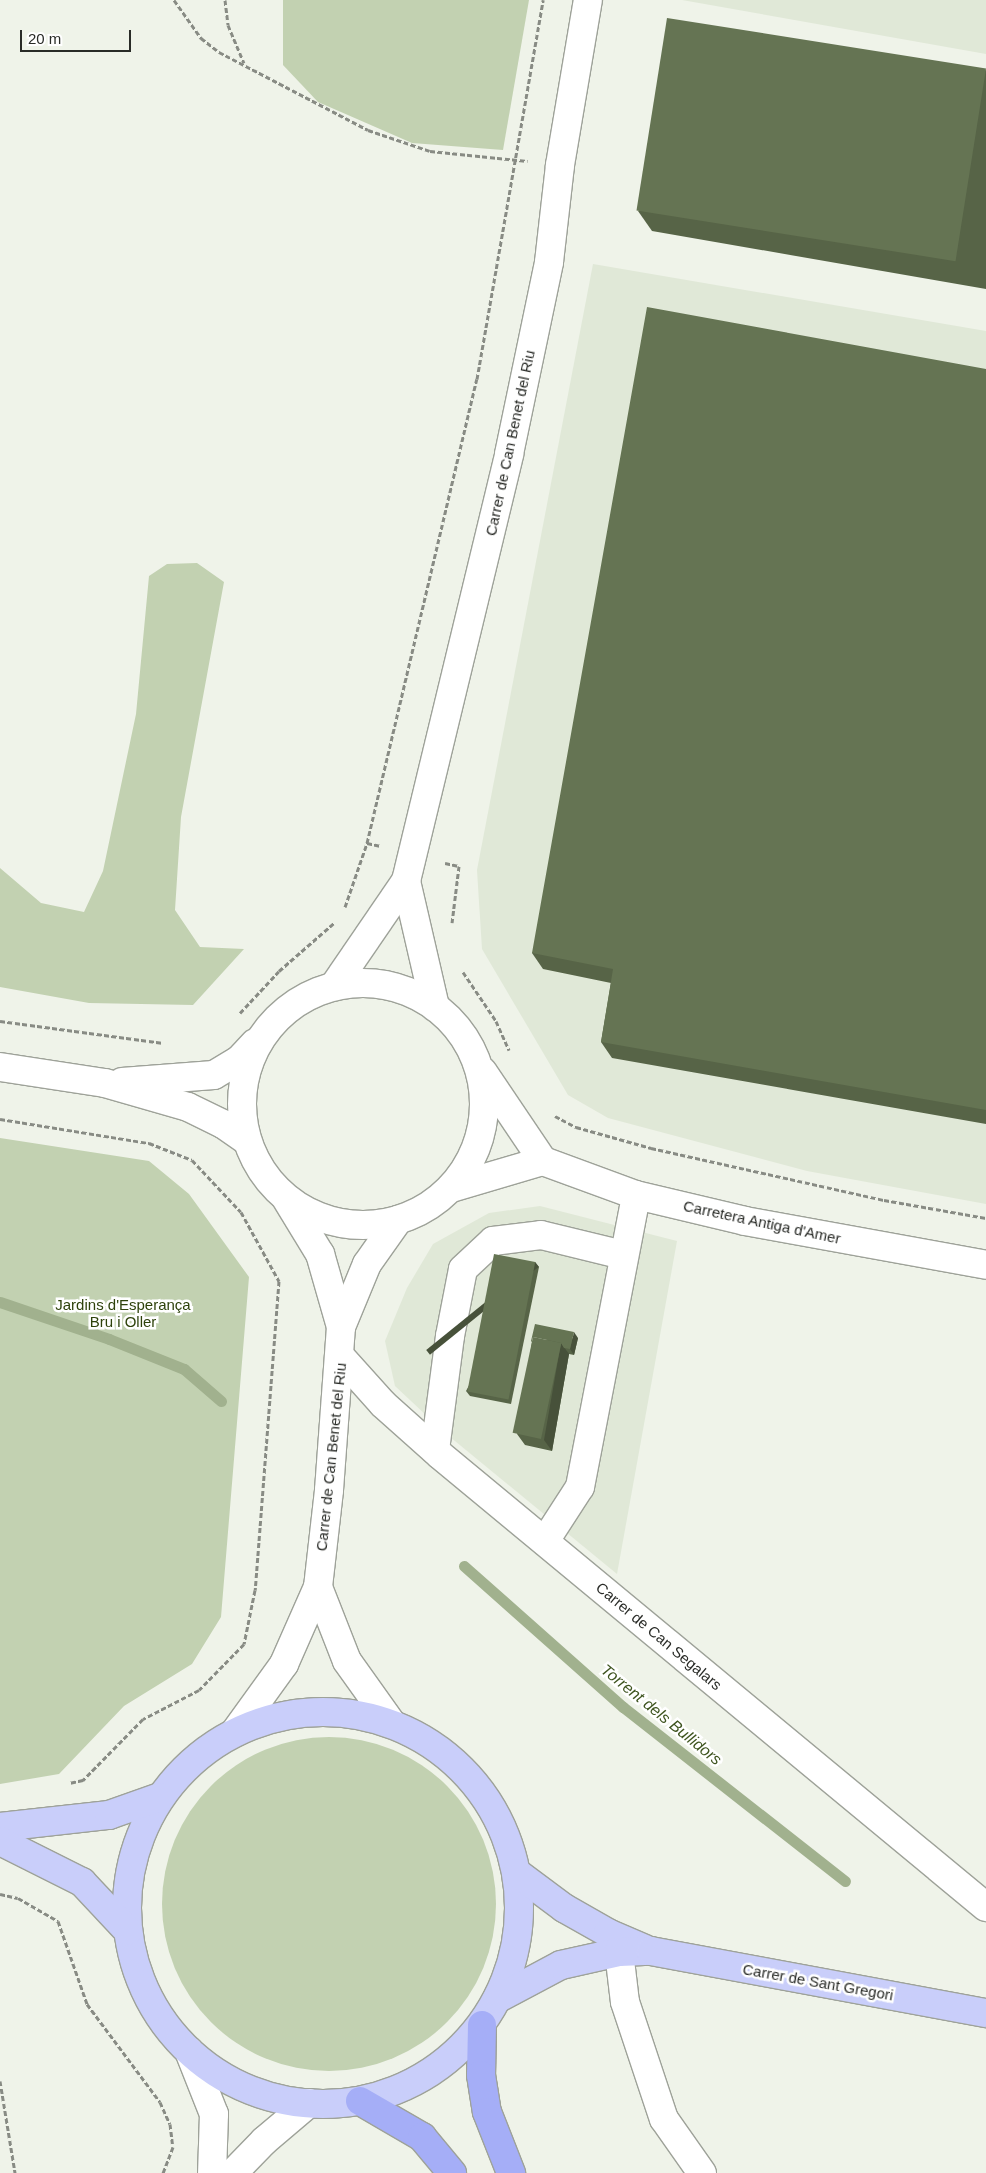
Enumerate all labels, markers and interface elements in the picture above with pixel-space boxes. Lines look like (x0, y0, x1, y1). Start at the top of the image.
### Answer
scale bar (22, 20, 134, 52)
text: 20 m (28, 30, 61, 47)
street label: Carrer de Can Benet del Riu (482, 349, 538, 537)
street label: Carretera Antiga d'Amer (681, 1196, 843, 1248)
park label: Jardins d'Esperança Bru i Oller (55, 1295, 191, 1330)
street label: Carrer de Can Benet del Riu (312, 1362, 350, 1552)
street label: Carrer de Can Segalars (593, 1578, 725, 1694)
water label: Torrent dels Bullidors (597, 1660, 725, 1770)
street label: Carrer de Sant Gregori (741, 1960, 895, 2004)

